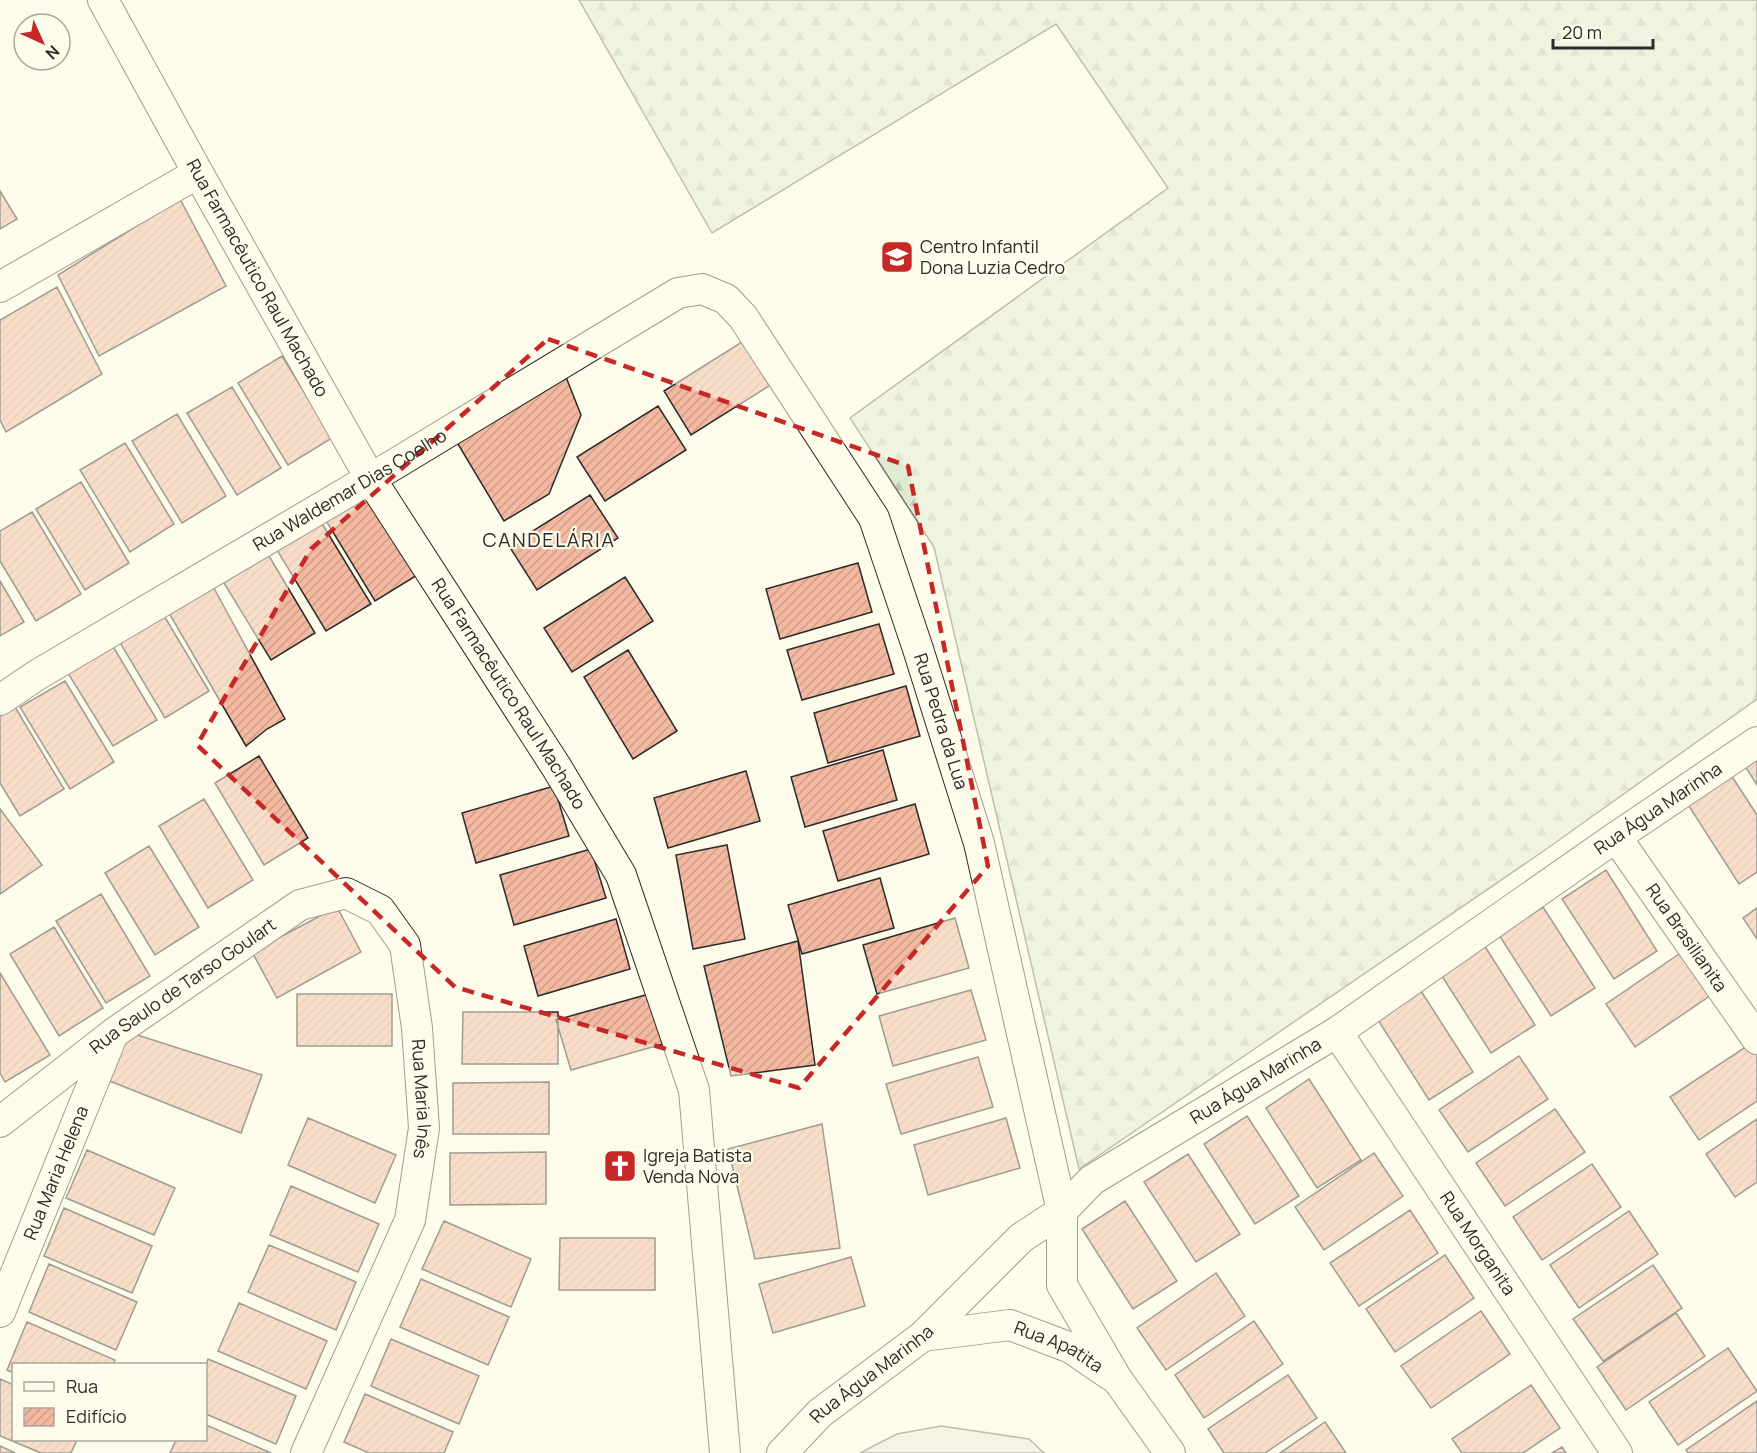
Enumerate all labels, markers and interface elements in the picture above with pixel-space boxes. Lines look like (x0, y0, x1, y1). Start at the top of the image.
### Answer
north arrow (12, 12, 72, 72)
scale bar (1553, 12, 1654, 50)
text: 20 m (1562, 20, 1602, 44)
text: N (41, 41, 64, 64)
street label: Rua Farmacêutico Raul Machado (182, 154, 335, 401)
place label: Centro Infantil Dona Luzia Cedro (920, 234, 1065, 279)
school or university icon: Centro Infantil Dona Luzia Cedro (879, 239, 915, 275)
street label: Rua Waldemar Dias Coelho (248, 423, 451, 556)
district label: CANDELÁRIA (483, 526, 615, 553)
street label: Rua Farmacêutico Raul Machado (427, 573, 592, 813)
street label: Rua Pedra da Lua (909, 650, 974, 792)
street label: Rua Água Marinha (1589, 756, 1726, 860)
street label: Rua Brasilianita (1641, 878, 1733, 996)
street label: Rua Saulo de Tarso Goulart (84, 912, 280, 1059)
street label: Rua Água Marinha (1185, 1031, 1325, 1129)
street label: Rua Maria Inês (407, 1038, 437, 1161)
street label: Rua Maria Helena (17, 1102, 94, 1243)
place label: Igreja Batista Venda Nova (643, 1143, 752, 1188)
church icon: Igreja Batista Venda Nova (602, 1148, 638, 1184)
street label: Rua Morganita (1435, 1186, 1522, 1300)
street label: Rua Apatita (1011, 1315, 1108, 1378)
street label: Rua Água Marinha (804, 1319, 938, 1428)
legend (12, 1363, 207, 1441)
text: Rua (66, 1374, 98, 1398)
text: Edifício (66, 1404, 127, 1428)

